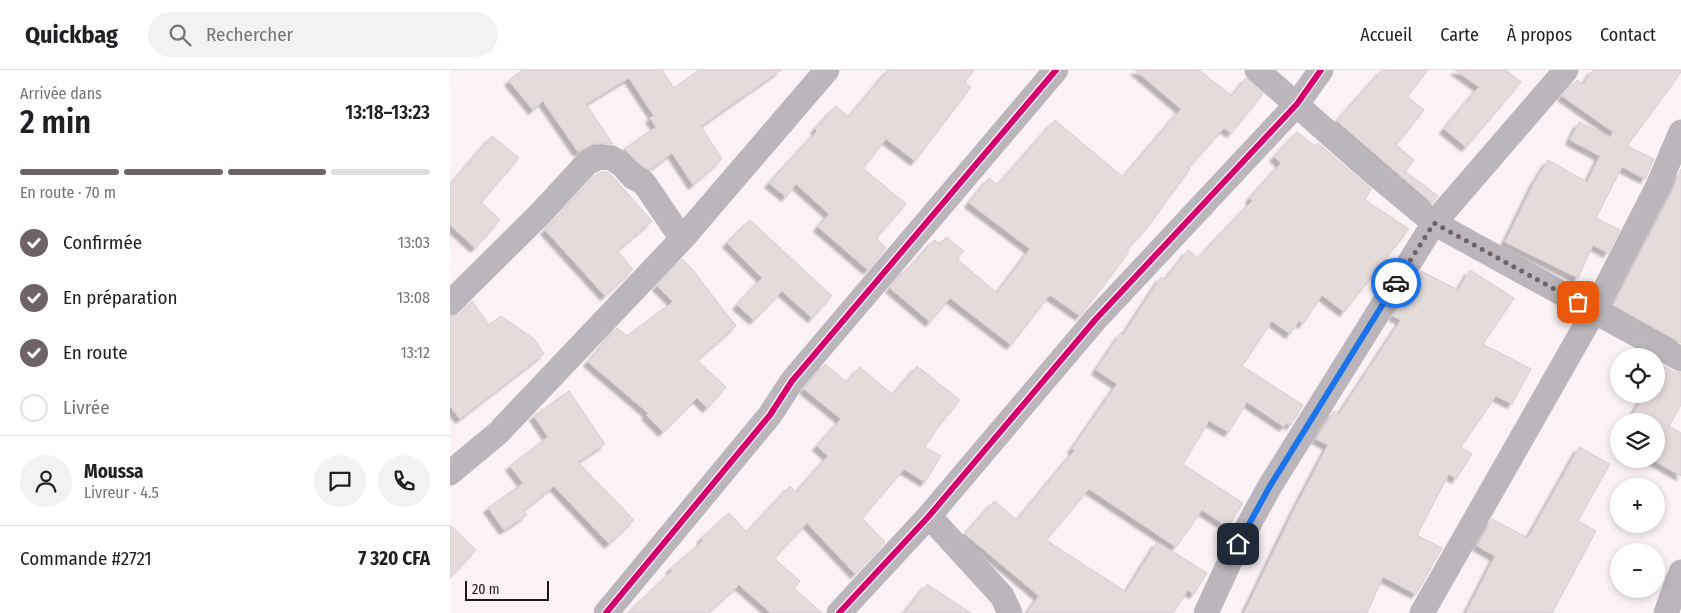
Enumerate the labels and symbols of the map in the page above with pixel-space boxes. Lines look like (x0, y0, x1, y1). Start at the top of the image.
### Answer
courier (1371, 258, 1421, 308)
pin (1557, 281, 1599, 323)
pin (1217, 523, 1259, 565)
scale bar (465, 578, 549, 601)

